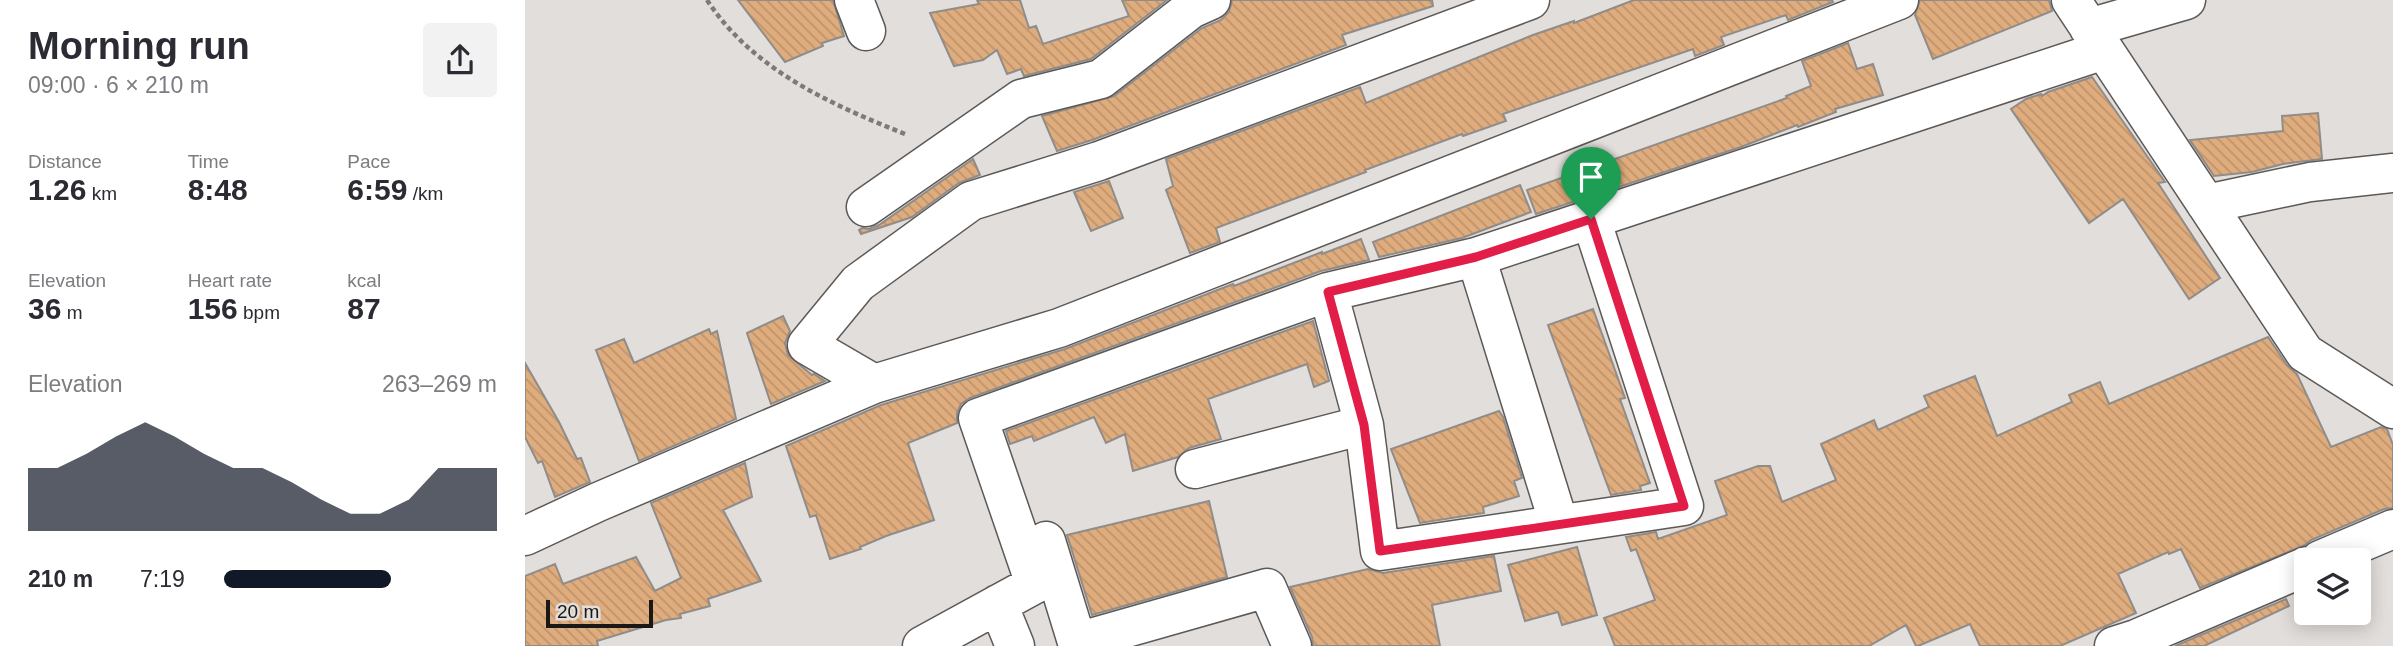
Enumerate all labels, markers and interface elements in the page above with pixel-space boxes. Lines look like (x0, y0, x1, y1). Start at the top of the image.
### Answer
button: share (423, 23, 497, 97)
text: Morning run (28, 25, 250, 67)
text: 09:00 · 6 × 210 m (28, 72, 209, 98)
pin (1561, 147, 1621, 219)
text: Distance (28, 151, 102, 172)
text: Time (188, 151, 229, 172)
text: Pace (347, 151, 391, 172)
icon: arrive (1572, 158, 1610, 196)
text: 1.26 (28, 173, 86, 206)
text: 8:48 (188, 173, 248, 206)
text: 6:59 (347, 173, 407, 206)
text: km (86, 183, 117, 204)
text: /km (407, 183, 443, 204)
text: Elevation (28, 270, 106, 291)
text: Heart rate (188, 270, 272, 291)
text: kcal (347, 270, 381, 291)
text: 36 (28, 292, 61, 325)
text: 156 (188, 292, 238, 325)
text: 87 (347, 292, 381, 325)
text: m (61, 302, 82, 323)
text: bpm (238, 302, 280, 323)
text: Elevation (28, 371, 123, 397)
text: 263–269 m (382, 371, 497, 397)
map controls (2294, 548, 2371, 625)
button: layers (2294, 548, 2371, 625)
text: 210 m (28, 566, 93, 592)
text: 7:19 (140, 566, 185, 592)
scale bar (546, 597, 653, 629)
text: 20 m (557, 601, 599, 622)

